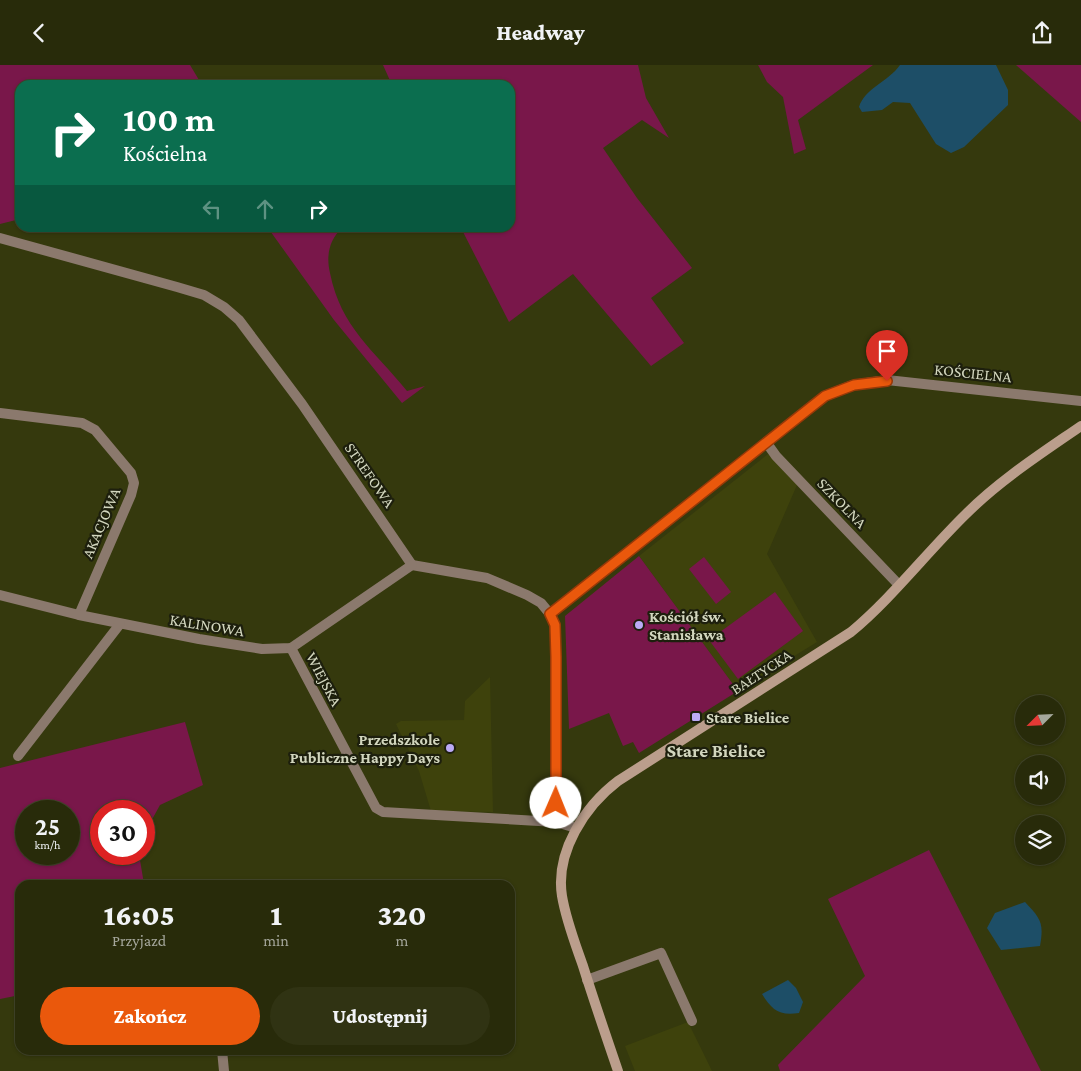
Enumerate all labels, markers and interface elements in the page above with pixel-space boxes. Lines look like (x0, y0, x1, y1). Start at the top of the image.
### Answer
icon: back (25, 19, 53, 47)
icon: share (1028, 19, 1056, 47)
text: Headway (496, 20, 585, 45)
icon: right (40, 100, 105, 165)
text: 100 m (123, 100, 215, 139)
text: Kościelna (123, 141, 207, 166)
icon: left (198, 195, 226, 223)
icon: ahead (251, 195, 279, 223)
icon: right (304, 195, 332, 223)
pin (866, 330, 908, 381)
icon: arrive (873, 337, 901, 365)
street label: KOŚCIELNA (933, 360, 1013, 386)
street label: STREFOWA (341, 439, 399, 511)
street label: SZKOLNA (814, 474, 871, 532)
street label: AKACJOWA (79, 484, 125, 561)
place label: Kościół św. Stanisława (649, 608, 725, 643)
street label: KALINOWA (169, 611, 246, 639)
marker: Kościół św. Stanisława (633, 619, 645, 631)
street label: BAŁTYCKA (728, 646, 795, 698)
street label: WIEJSKA (302, 649, 346, 710)
north arrow (1015, 695, 1065, 745)
map controls (1015, 695, 1065, 865)
place label: Stare Bielice (706, 709, 790, 726)
marker: Stare Bielice (690, 711, 702, 723)
place label: Przedszkole Publiczne Happy Days (290, 731, 441, 766)
district label: Stare Bielice (667, 740, 766, 761)
marker: Przedszkole Publiczne Happy Days (444, 742, 456, 754)
button: sound (1015, 755, 1065, 805)
position arrow (529, 776, 581, 828)
speed limit sign: 30 (90, 800, 155, 865)
text: 25 (35, 813, 60, 840)
button: layers (1015, 815, 1065, 865)
text: km/h (35, 838, 60, 852)
text: 16:05 (104, 898, 175, 931)
text: 1 (270, 898, 282, 931)
text: 320 (377, 898, 426, 931)
text: Przyjazd (112, 932, 166, 949)
text: min (263, 932, 289, 949)
text: m (396, 932, 408, 949)
button: Zakończ (40, 987, 260, 1045)
button: Udostępnij (270, 987, 490, 1045)

